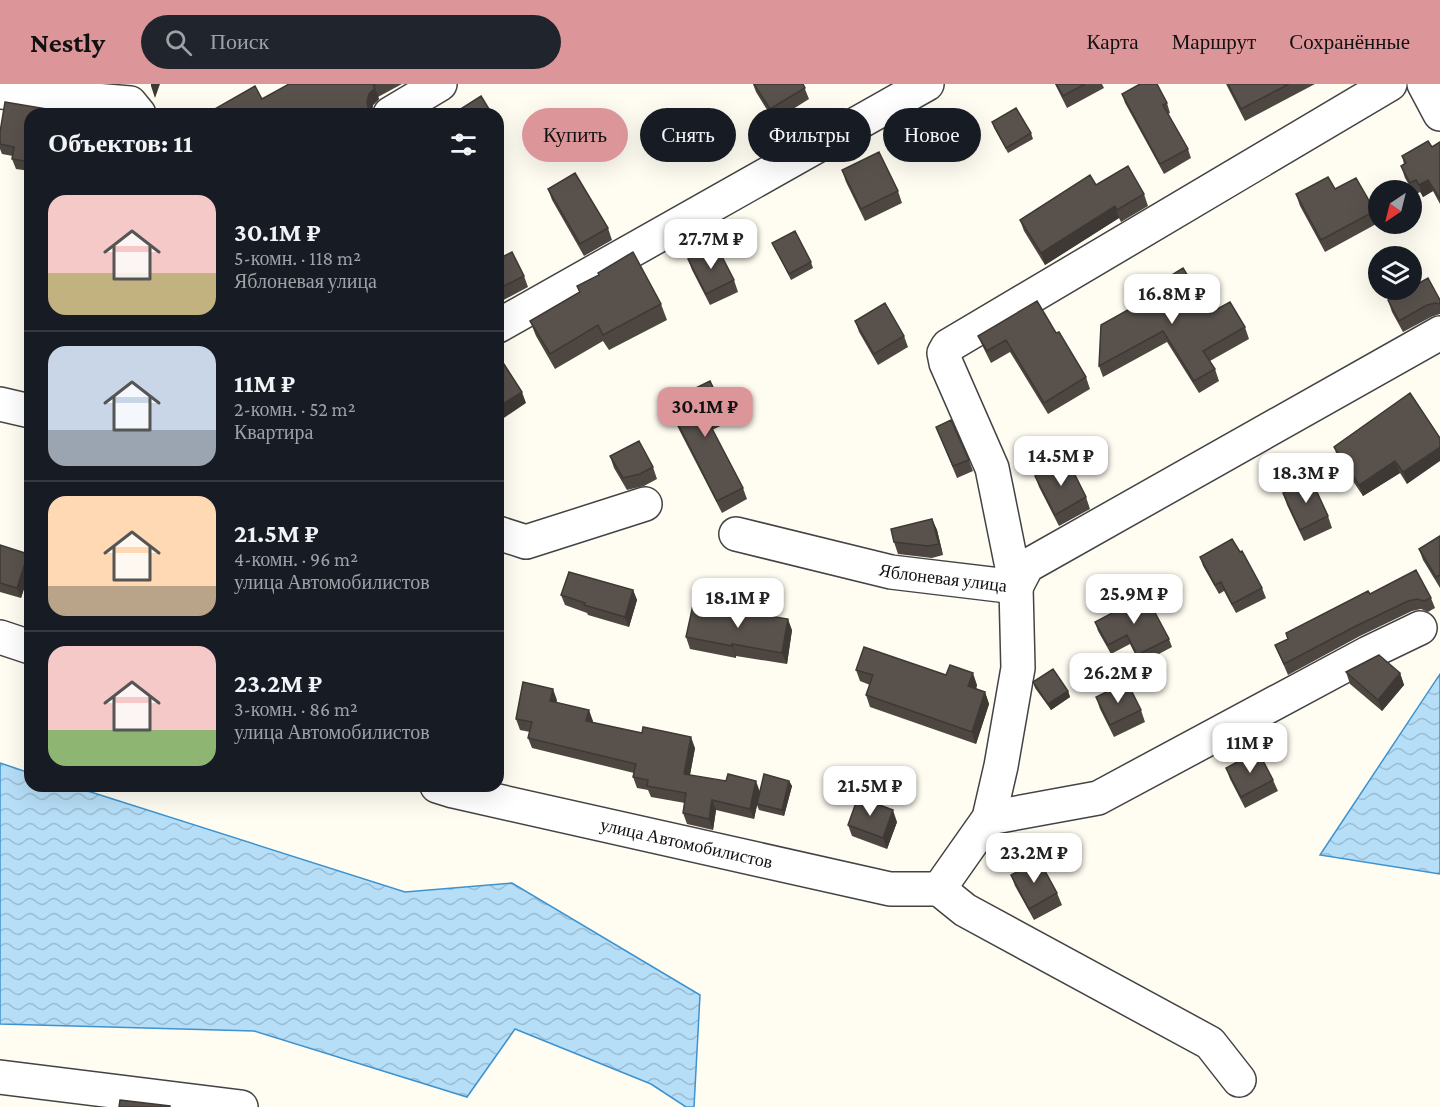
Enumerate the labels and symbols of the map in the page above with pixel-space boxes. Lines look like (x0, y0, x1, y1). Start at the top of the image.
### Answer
north arrow (1368, 180, 1422, 234)
pin: 27.7M ₽ (656, 219, 766, 270)
pin: 16.8M ₽ (1117, 274, 1227, 325)
pin: 30.1M ₽ (650, 387, 760, 438)
pin: 14.5M ₽ (1006, 436, 1116, 487)
pin: 18.3M ₽ (1251, 453, 1361, 504)
street label: Яблоневая улица (877, 559, 1008, 596)
pin: 25.9M ₽ (1079, 574, 1189, 625)
pin: 18.1M ₽ (683, 578, 793, 629)
pin: 26.2M ₽ (1063, 653, 1173, 704)
pin: 11M ₽ (1208, 723, 1292, 774)
pin: 21.5M ₽ (815, 766, 925, 817)
street label: улица Автомобилистов (598, 814, 775, 872)
pin: 23.2M ₽ (979, 833, 1089, 884)

